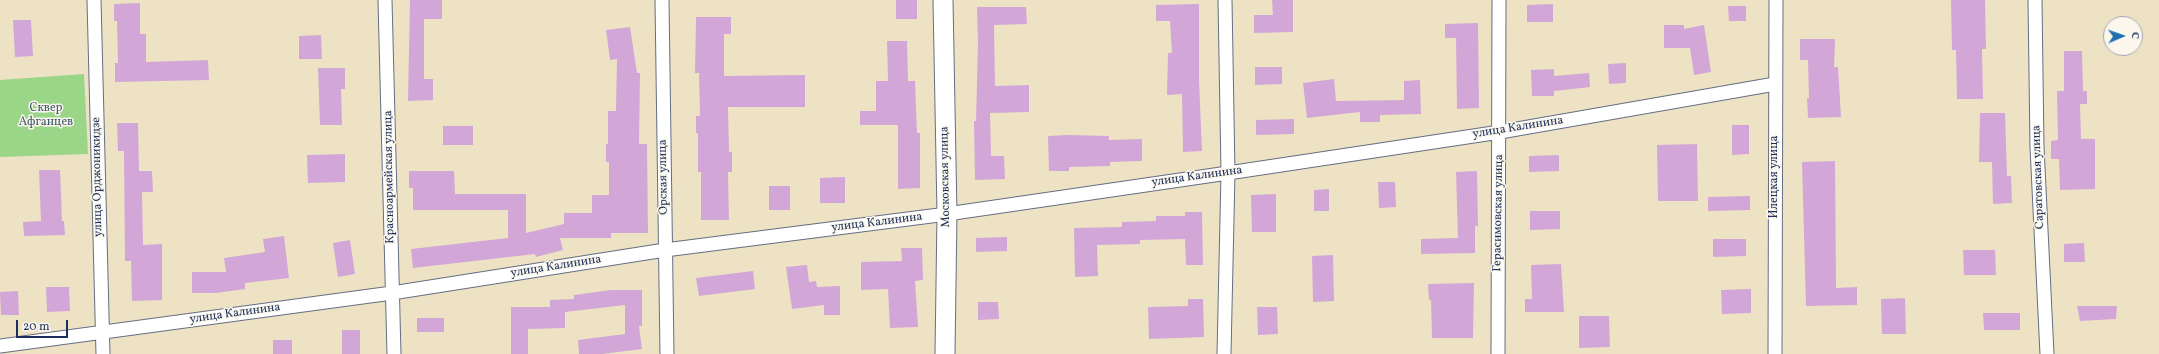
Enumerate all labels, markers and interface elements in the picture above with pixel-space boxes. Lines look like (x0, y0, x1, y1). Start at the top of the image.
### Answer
north arrow (2103, 16, 2143, 56)
text: С (2127, 32, 2142, 39)
park label: Сквер Афганцев (19, 102, 73, 130)
street label: Красноармейская улица (382, 110, 398, 244)
street label: улица Калинина (1472, 114, 1564, 142)
street label: улица Орджоникидзе (90, 117, 106, 237)
street label: Саратовская улица (2030, 125, 2048, 229)
street label: Московская улица (938, 126, 954, 228)
street label: Илецкая улица (1768, 135, 1782, 219)
street label: Орская улица (656, 139, 672, 215)
street label: Герасимовская улица (1491, 154, 1507, 272)
street label: улица Калинина (1151, 163, 1243, 191)
street label: улица Калинина (831, 210, 923, 236)
street label: улица Калинина (510, 253, 602, 281)
street label: улица Калинина (189, 300, 281, 328)
scale bar (18, 312, 70, 338)
text: 20 m (23, 319, 50, 335)

